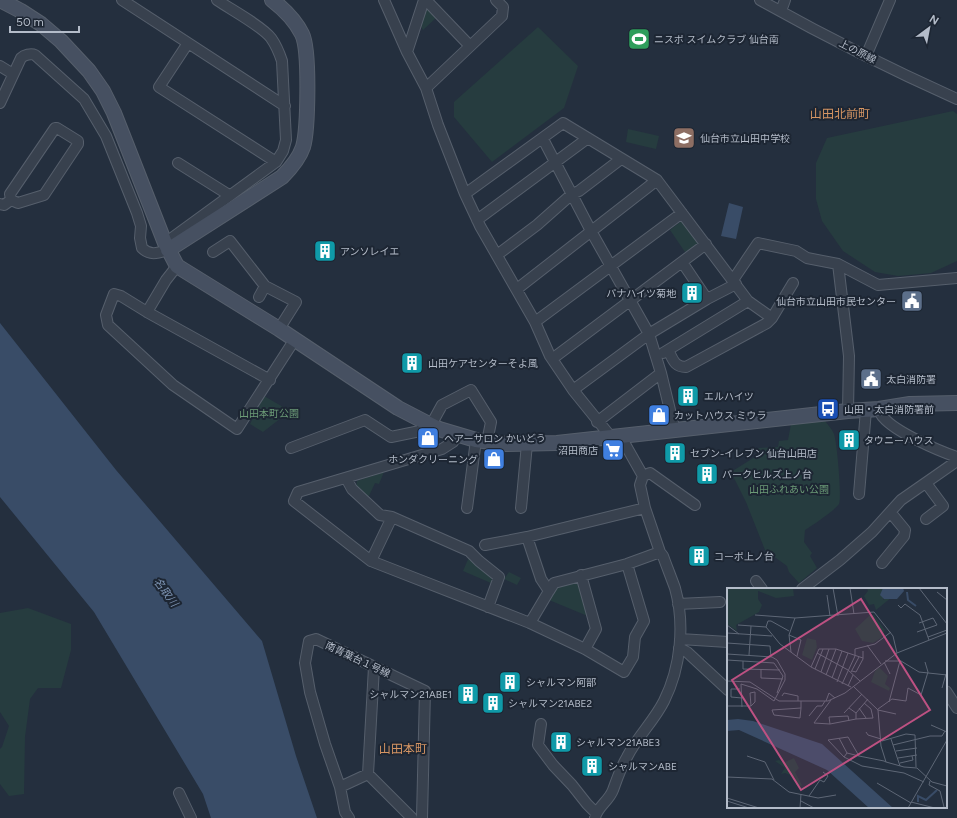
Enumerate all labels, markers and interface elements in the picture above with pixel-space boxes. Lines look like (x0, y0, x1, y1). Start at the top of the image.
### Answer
scale bar (10, 8, 79, 34)
north arrow (909, 8, 949, 48)
text: N (927, 12, 941, 28)
text: 50 m (16, 15, 44, 29)
sports icon: ニスポ スイムクラブ 仙台南 (626, 26, 652, 52)
place label: ニスポ スイムクラブ 仙台南 (654, 33, 779, 46)
street label: 上の原線 (837, 37, 879, 66)
district label: 山田北前町 (810, 107, 870, 121)
school or university icon: 仙台市立山田中学校 (671, 125, 697, 151)
place label: 仙台市立山田中学校 (700, 132, 790, 145)
building icon: アンソレイエ (312, 238, 338, 264)
place label: アンソレイエ (340, 245, 400, 258)
building icon: パナハイツ菊地 (679, 280, 705, 306)
place label: パナハイツ菊地 (606, 287, 677, 300)
public building icon: 仙台市立山田市民センター (899, 288, 925, 314)
place label: 仙台市立山田市民センター (776, 295, 896, 308)
building icon: 山田ケアセンターそよ風 (399, 350, 425, 376)
place label: 山田ケアセンターそよ風 (428, 357, 538, 370)
public building icon: 太白消防署 (858, 366, 884, 392)
place label: 太白消防署 (886, 373, 936, 386)
building icon: エルハイツ (675, 383, 701, 409)
place label: エルハイツ (704, 390, 754, 403)
bus stop icon: 山田・太白消防署前 (815, 396, 841, 422)
shop icon: カットハウス ミウラ (646, 402, 672, 428)
place label: 山田・太白消防署前 (844, 403, 934, 416)
park label: 山田本町公園 (239, 407, 299, 420)
place label: カットハウス ミウラ (674, 409, 766, 422)
shop icon: ヘアーサロン かいどう (415, 425, 441, 451)
building icon: タウニーハウス (836, 427, 862, 453)
place label: ヘアーサロン かいどう (444, 432, 546, 445)
place label: タウニーハウス (864, 434, 934, 447)
supermarket icon: 沼田商店 (600, 437, 626, 463)
building icon: セブン-イレブン 仙台山田店 (662, 440, 688, 466)
place label: 沼田商店 (558, 444, 598, 457)
shop icon: ホンダクリーニング (481, 446, 507, 472)
place label: セブン-イレブン 仙台山田店 (690, 447, 817, 460)
place label: ホンダクリーニング (388, 453, 478, 466)
building icon: パークヒルズ上ノ台 (694, 461, 720, 487)
place label: パークヒルズ上ノ台 (722, 468, 812, 481)
park label: 山田ふれあい公園 (749, 483, 829, 496)
building icon: コーポ上ノ台 (686, 543, 712, 569)
place label: コーポ上ノ台 (714, 550, 774, 563)
water label: 名取川 (150, 575, 181, 610)
inset map (727, 588, 947, 808)
street label: 南青葉台１号線 (323, 639, 392, 680)
building icon: シャルマン阿部 (497, 669, 523, 695)
place label: シャルマン阿部 (526, 676, 596, 689)
building icon: シャルマン21ABE1 (455, 681, 481, 707)
place label: シャルマン21ABE1 (369, 688, 452, 701)
building icon: シャルマン21ABE2 (480, 690, 506, 716)
place label: シャルマン21ABE2 (508, 697, 592, 710)
building icon: シャルマン21ABE3 (548, 729, 574, 755)
place label: シャルマン21ABE3 (576, 736, 660, 749)
district label: 山田本町 (379, 742, 427, 756)
building icon: シャルマンABE (579, 753, 605, 779)
place label: シャルマンABE (608, 760, 677, 773)

